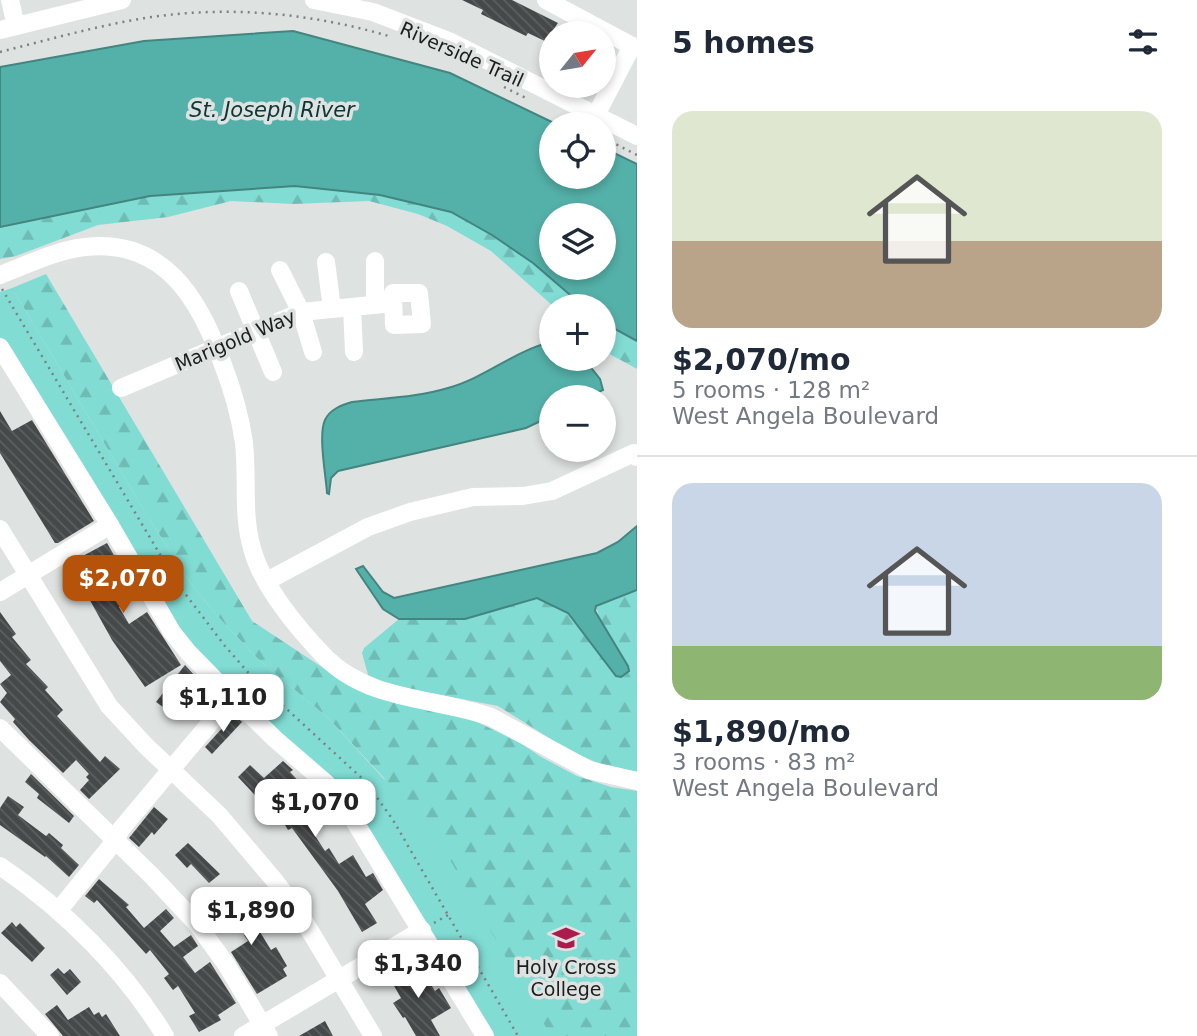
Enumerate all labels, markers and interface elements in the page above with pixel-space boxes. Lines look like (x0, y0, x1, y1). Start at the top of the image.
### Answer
street label: Riverside Trail (397, 17, 527, 91)
north arrow (539, 21, 616, 98)
map controls (539, 21, 616, 462)
icon: filters (1124, 23, 1162, 61)
text: 5 homes (672, 25, 815, 60)
water label: St. Joseph River (189, 98, 356, 122)
button: locate (539, 112, 616, 189)
icon: home (854, 156, 980, 282)
button: layers (539, 203, 616, 280)
button: + (539, 294, 616, 371)
street label: Marigold Way (171, 305, 299, 375)
text: $2,070/mo (672, 342, 851, 377)
text: 5 rooms · 128 m² (672, 377, 870, 403)
button: − (539, 385, 616, 462)
text: West Angela Boulevard (672, 403, 939, 429)
icon: home (854, 528, 980, 654)
pin: $2,070 (66, 556, 180, 615)
text: $2,070 (79, 565, 167, 591)
pin: $1,110 (166, 674, 280, 734)
text: $1,110 (179, 684, 267, 710)
text: $1,890/mo (672, 714, 851, 749)
text: 3 rooms · 83 m² (672, 749, 856, 775)
text: West Angela Boulevard (672, 775, 939, 801)
pin: $1,070 (258, 780, 372, 839)
text: $1,070 (271, 789, 359, 815)
pin: $1,890 (194, 888, 308, 947)
text: $1,890 (207, 897, 295, 923)
school or university icon: Holy Cross College (551, 923, 581, 953)
pin: $1,340 (361, 940, 475, 1000)
text: $1,340 (374, 950, 462, 976)
place label: Holy Cross College (516, 956, 616, 1000)

